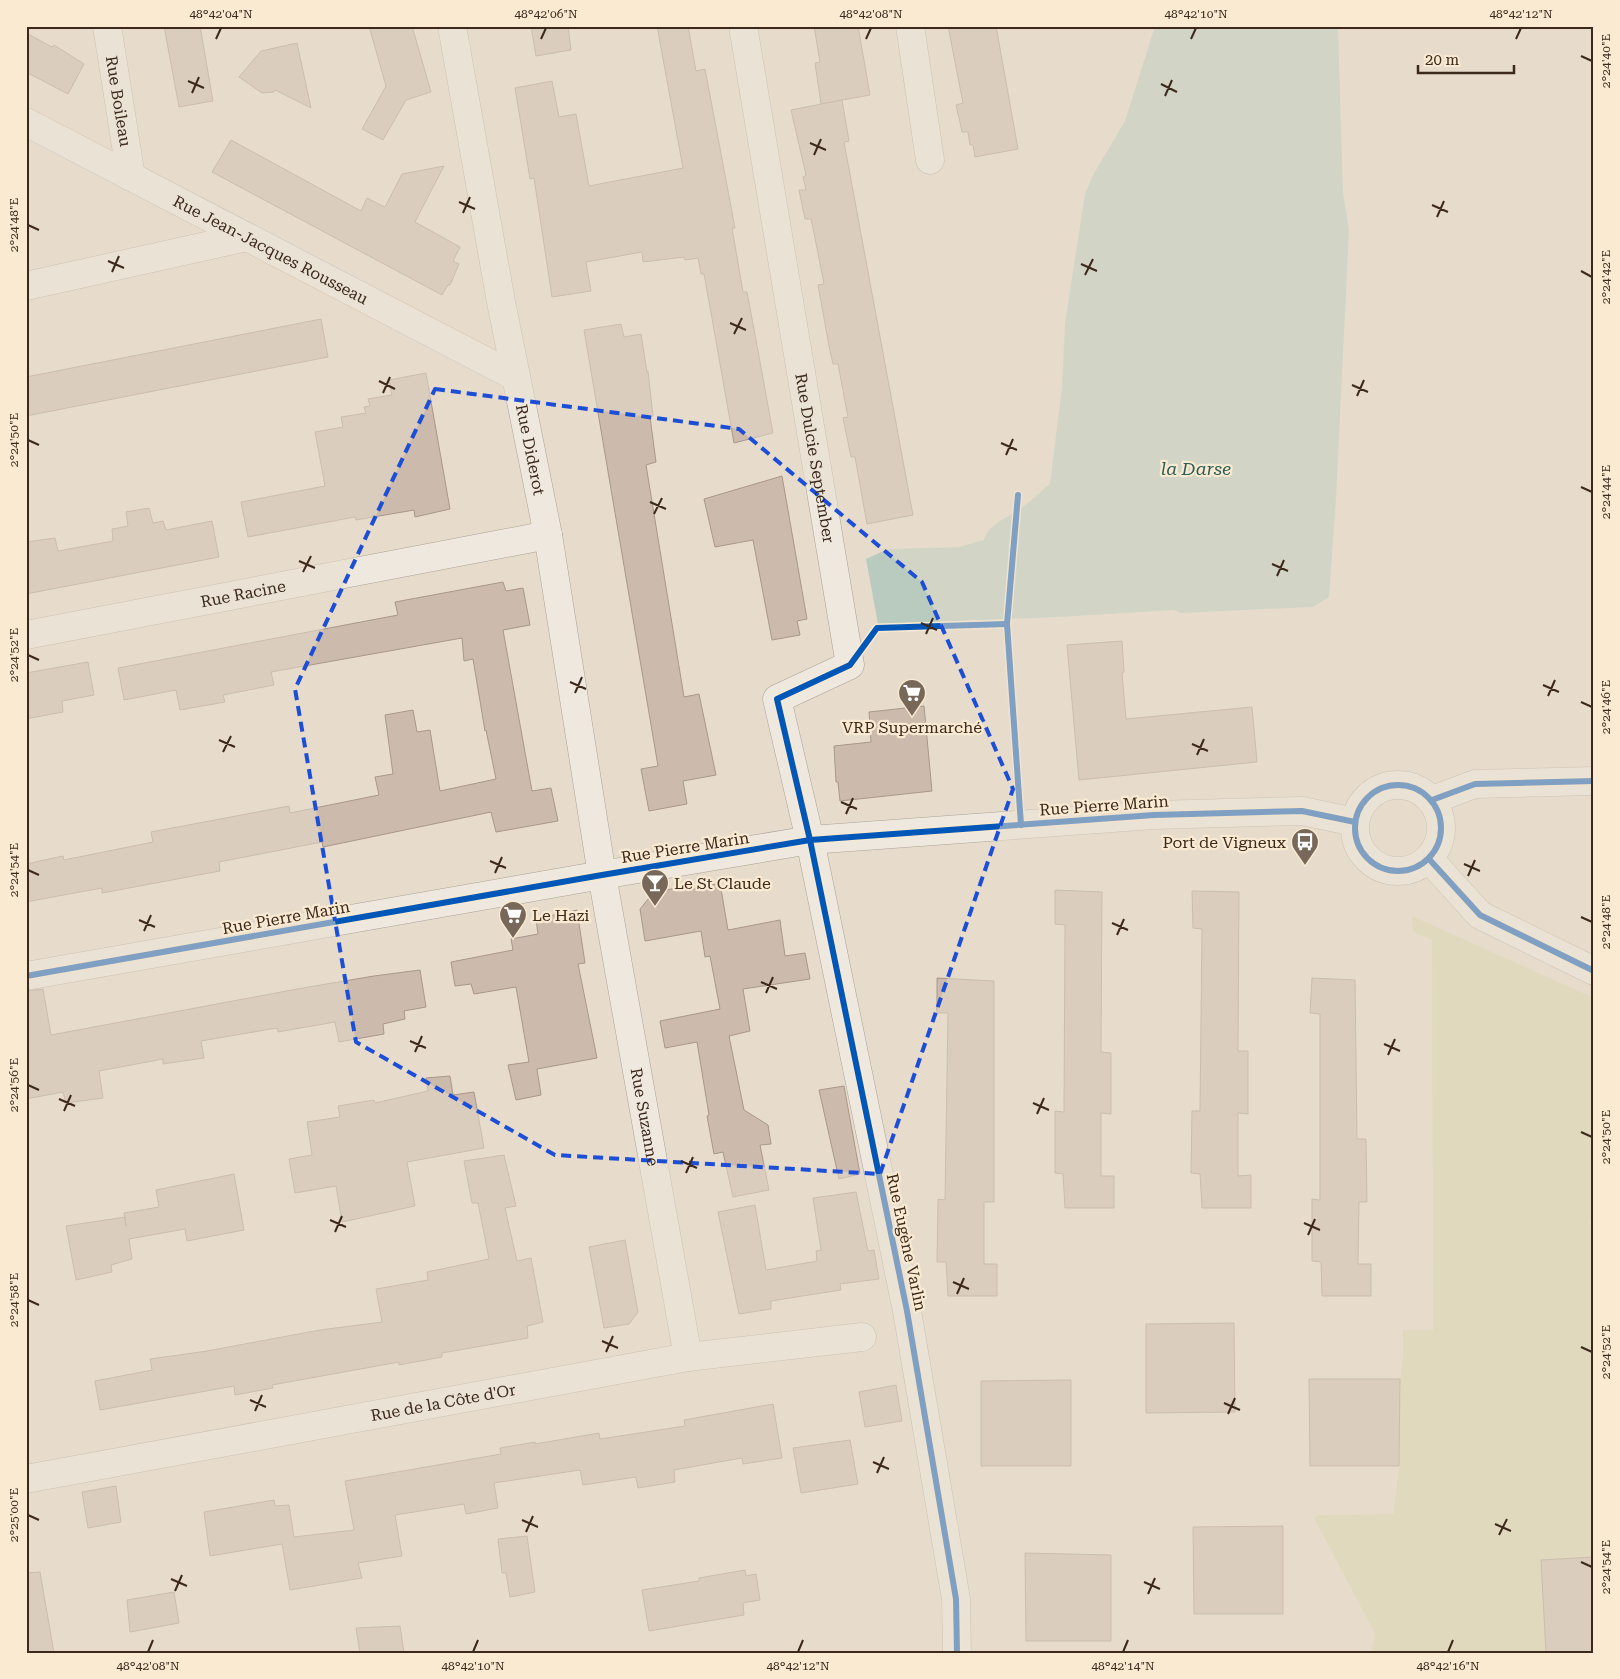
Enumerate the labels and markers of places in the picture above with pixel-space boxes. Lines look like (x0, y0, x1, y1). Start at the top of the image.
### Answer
supermarket icon: VRP Supermarché (897, 678, 927, 717)
place label: VRP Supermarché (842, 718, 982, 737)
bus stop icon: Port de Vigneux (1290, 827, 1320, 866)
place label: Port de Vigneux (1162, 833, 1287, 852)
bar icon: Le St Claude (640, 868, 670, 907)
place label: Le St Claude (674, 874, 771, 893)
supermarket icon: Le Hazi (498, 900, 528, 939)
place label: Le Hazi (532, 906, 589, 925)

